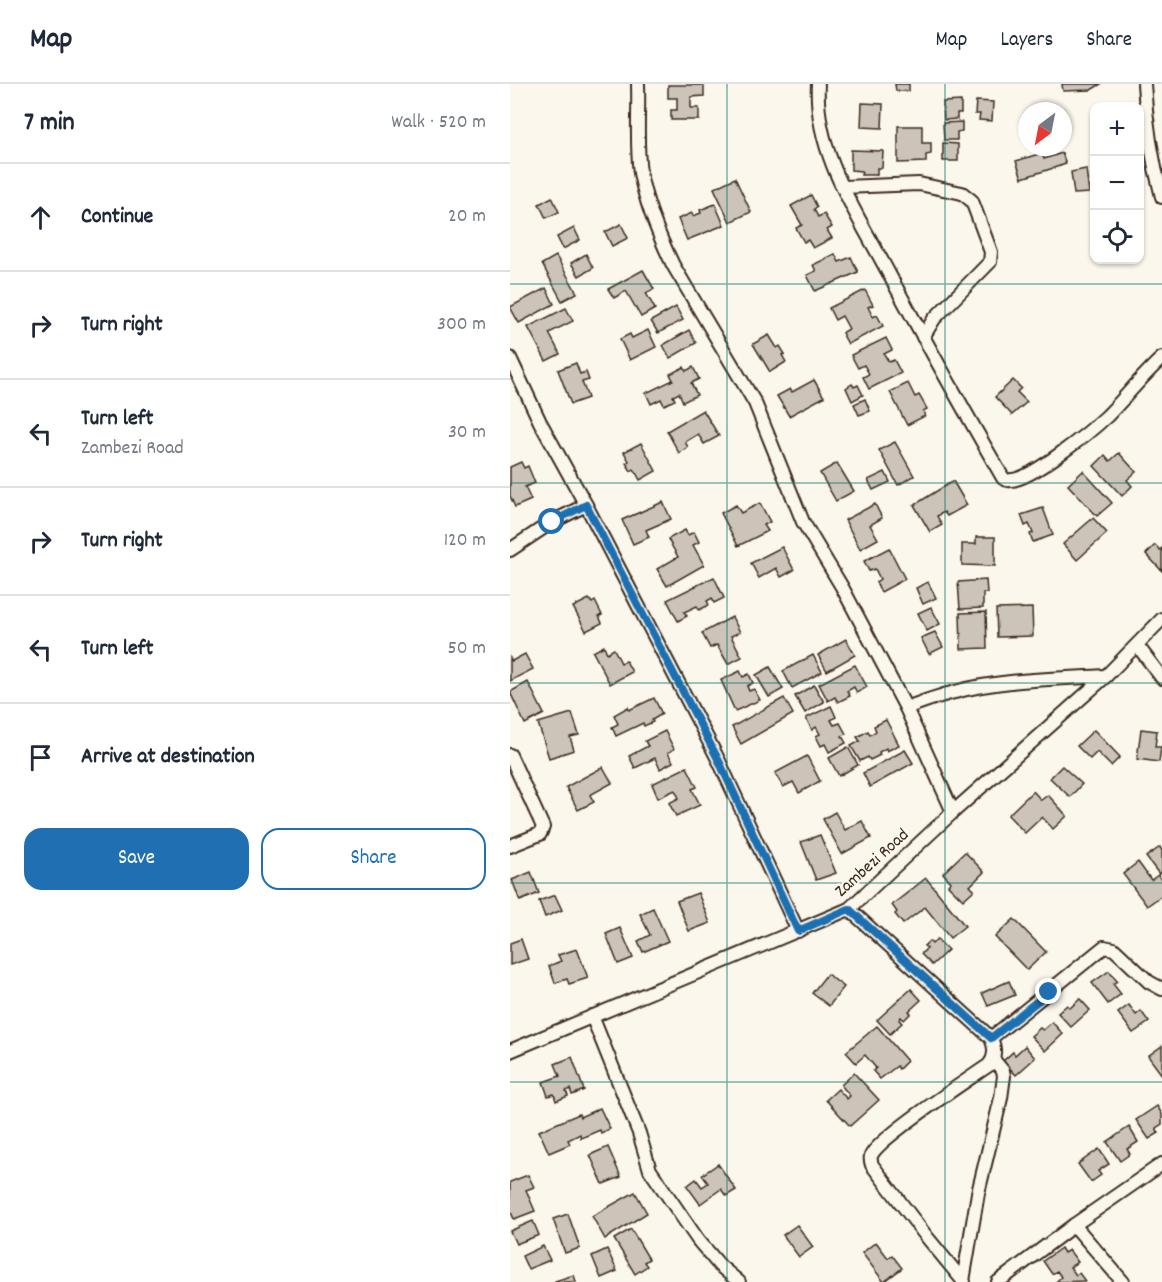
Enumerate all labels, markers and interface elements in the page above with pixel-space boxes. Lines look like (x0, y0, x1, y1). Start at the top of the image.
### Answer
text: Map (30, 21, 72, 61)
text: Map (936, 26, 967, 56)
text: Layers (1000, 26, 1053, 56)
text: Share (1086, 26, 1132, 56)
north arrow (1018, 102, 1072, 156)
map controls (1090, 102, 1144, 264)
button: + (1090, 102, 1144, 156)
text: 7 min (24, 105, 75, 142)
text: Walk · 520 m (391, 109, 486, 137)
button: − (1090, 156, 1144, 210)
icon: ahead (24, 201, 57, 234)
text: Continue (81, 202, 153, 233)
text: 20 m (448, 203, 486, 231)
button: locate (1090, 210, 1144, 264)
icon: right (24, 309, 57, 342)
text: Turn right (81, 310, 163, 341)
text: 300 m (437, 311, 486, 339)
text: Turn left (81, 404, 153, 435)
icon: left (24, 417, 57, 450)
text: 30 m (448, 419, 486, 447)
text: Zambezi Road (81, 435, 184, 463)
route start (538, 508, 564, 534)
icon: right (24, 525, 57, 558)
text: Turn right (81, 526, 163, 557)
text: 120 m (444, 527, 486, 555)
icon: left (24, 633, 57, 666)
text: Turn left (81, 634, 153, 665)
text: 50 m (448, 635, 486, 663)
icon: arrive (24, 741, 57, 774)
text: Arrive at destination (81, 742, 255, 773)
street label: Zambezi Road (830, 824, 915, 904)
button: Save (24, 828, 249, 890)
button: Share (261, 828, 486, 890)
route end (1035, 978, 1061, 1004)

